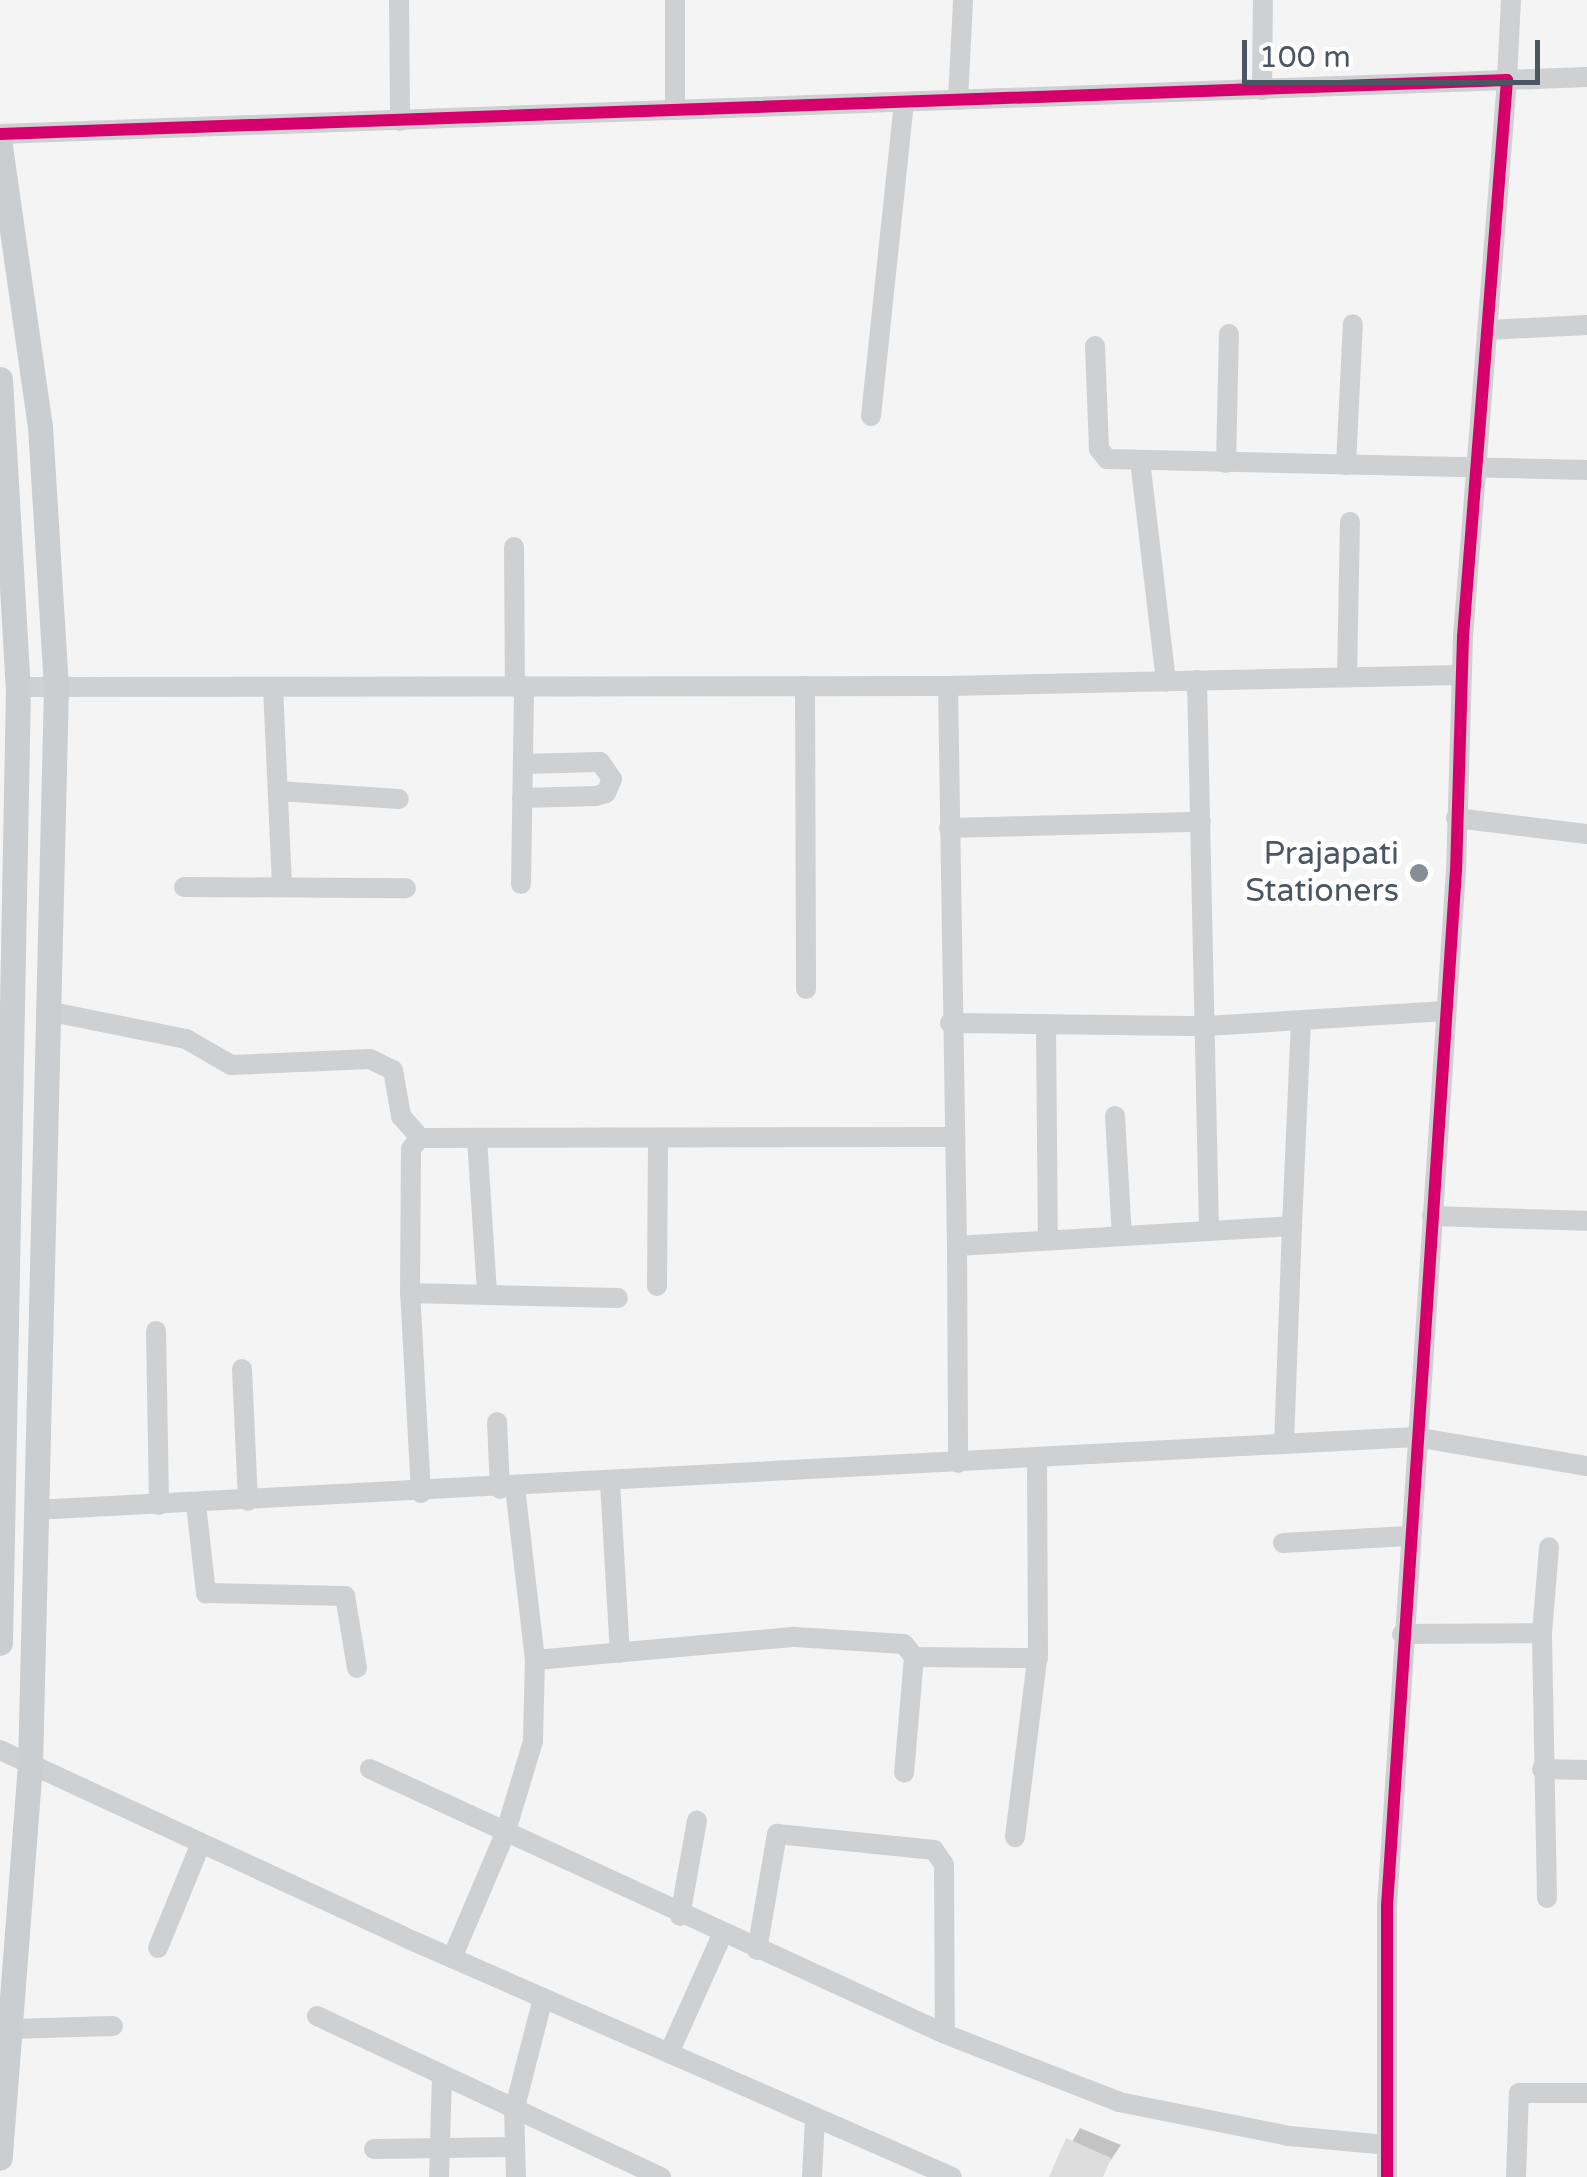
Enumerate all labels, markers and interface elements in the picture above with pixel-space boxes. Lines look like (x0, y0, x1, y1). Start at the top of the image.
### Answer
scale bar (1247, 20, 1544, 82)
text: 100 m (1259, 39, 1351, 76)
place label: Prajapati Stationers (1245, 836, 1399, 911)
marker: Prajapati Stationers (1408, 862, 1430, 884)

